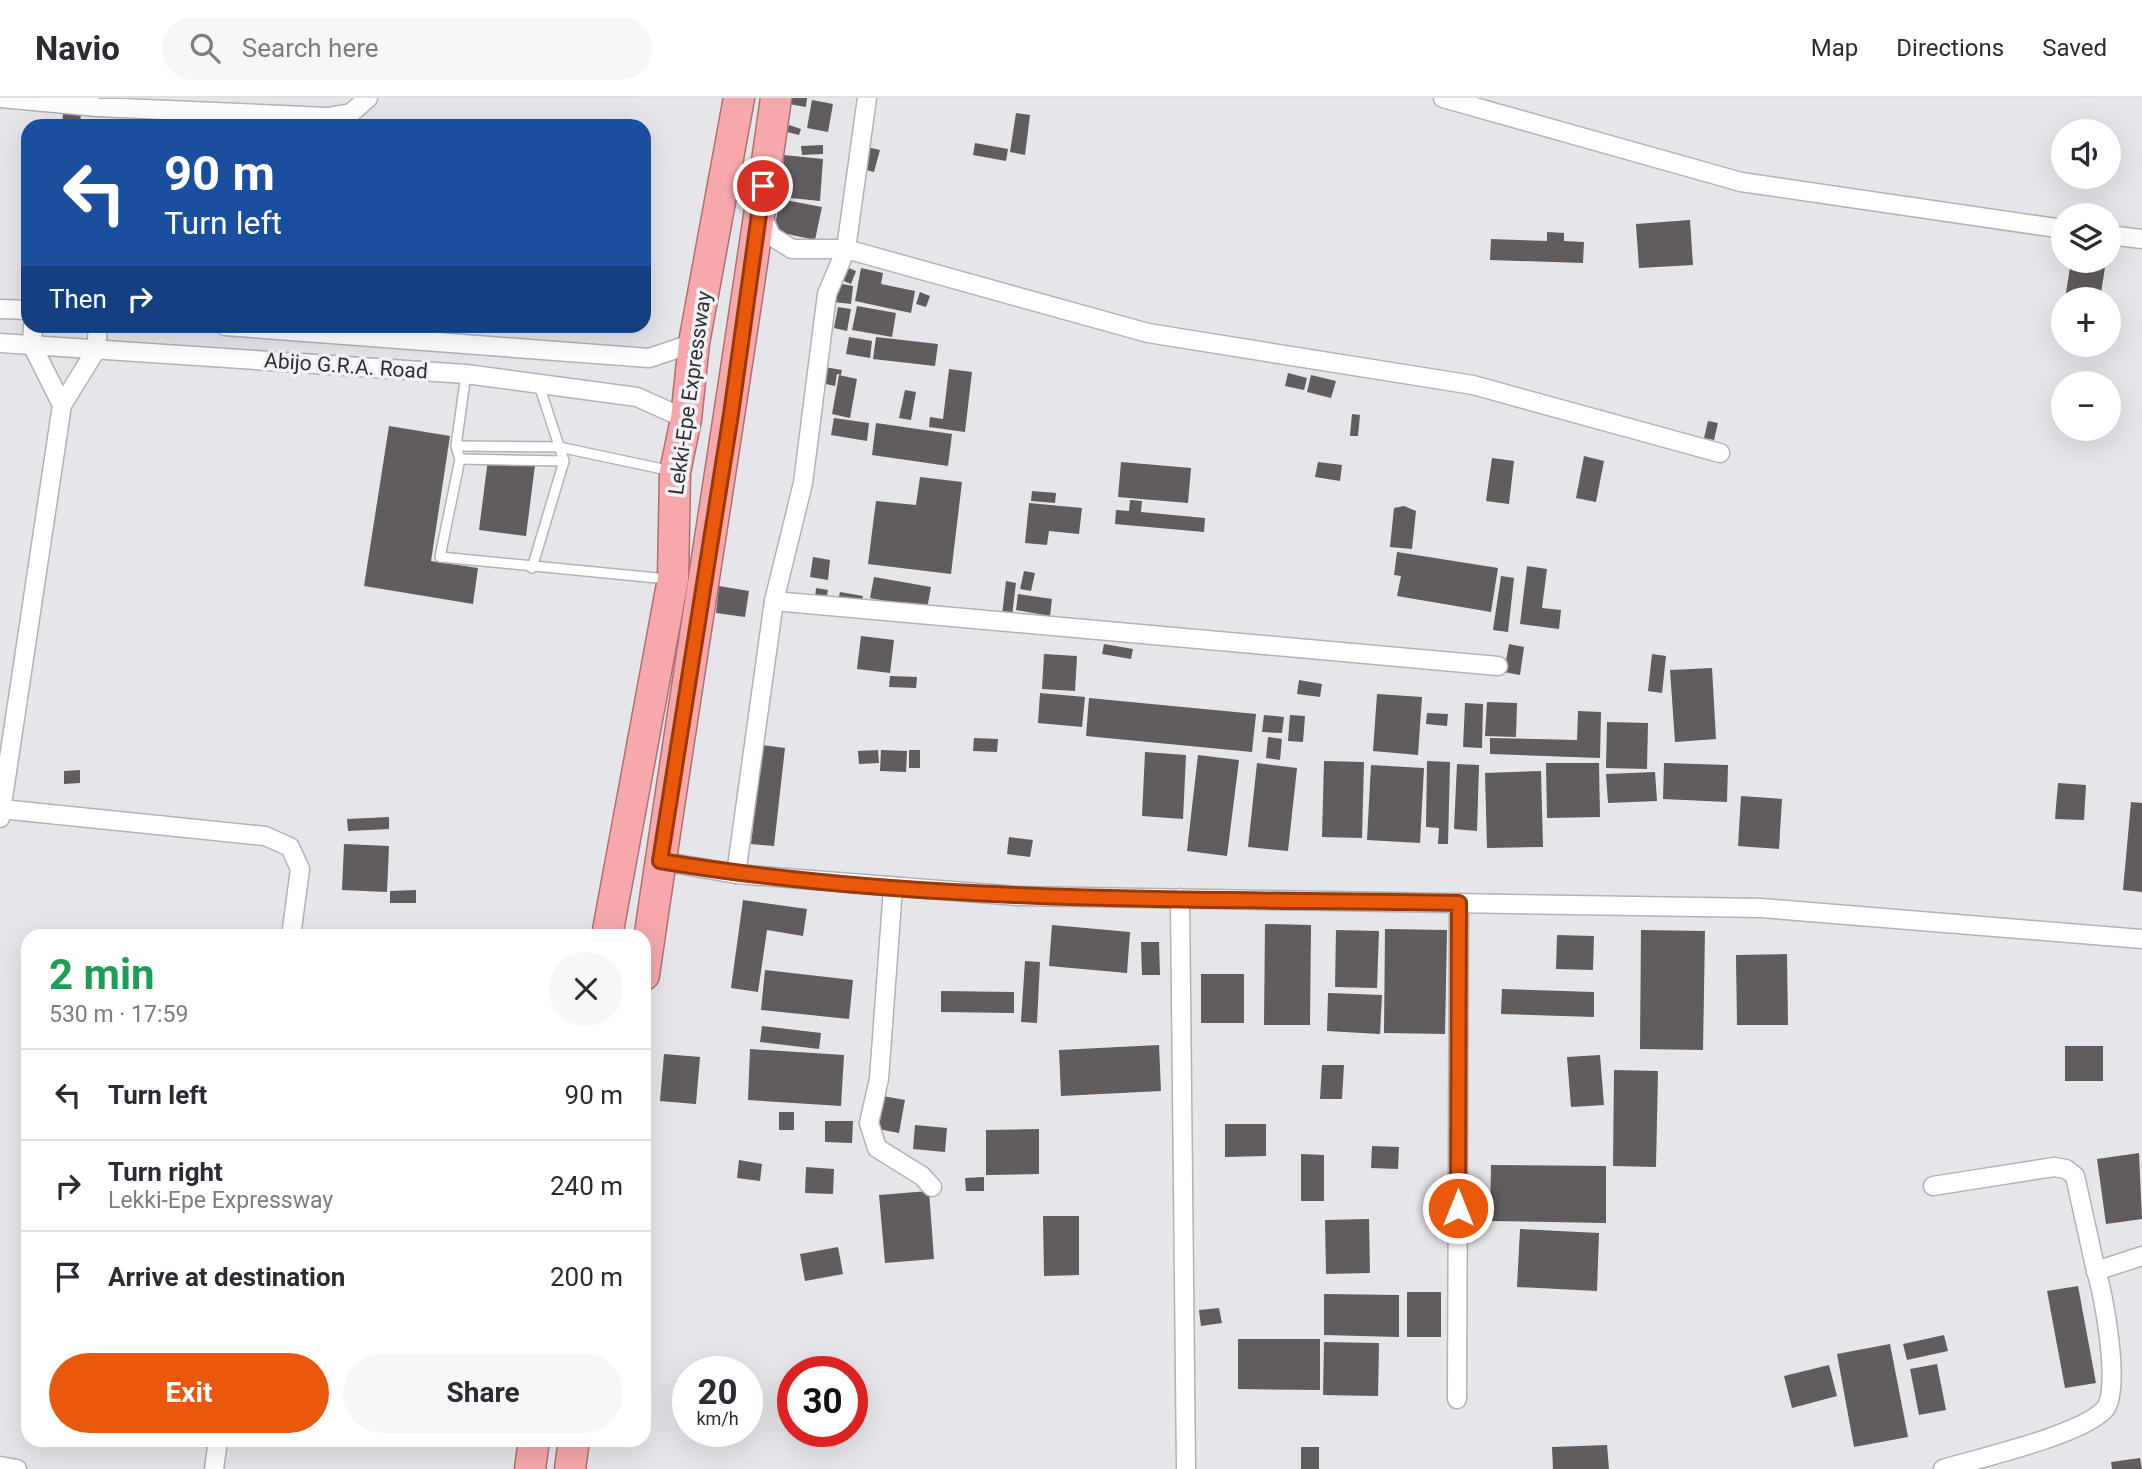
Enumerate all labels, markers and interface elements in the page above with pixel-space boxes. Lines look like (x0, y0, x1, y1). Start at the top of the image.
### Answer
search box (162, 17, 652, 80)
text: Navio (35, 29, 120, 68)
icon: search (186, 29, 224, 67)
text: Search here (242, 33, 379, 63)
text: Map (1811, 34, 1858, 62)
text: Directions (1896, 34, 2004, 62)
text: Saved (2042, 34, 2107, 62)
map controls (2051, 119, 2121, 441)
button: sound (2051, 119, 2121, 189)
text: 90 m (164, 145, 275, 202)
icon: left (49, 147, 140, 238)
pin (733, 156, 793, 216)
icon: arrive (744, 167, 782, 205)
button: layers (2051, 203, 2121, 273)
text: Turn left (164, 204, 282, 242)
icon: right (121, 280, 159, 318)
text: Then (49, 284, 107, 314)
button: + (2051, 287, 2121, 357)
street label: Lekki-Epe Expressway (664, 289, 716, 496)
street label: Abijo G.R.A. Road (263, 348, 429, 384)
button: − (2051, 371, 2121, 441)
text: 2 min (49, 950, 155, 999)
button: close (549, 952, 623, 1026)
text: 530 m · 17:59 (49, 1001, 188, 1028)
icon: left (49, 1076, 87, 1114)
text: Turn left (108, 1080, 207, 1110)
text: 90 m (565, 1080, 623, 1110)
text: Turn right (108, 1157, 223, 1187)
icon: right (49, 1167, 87, 1205)
text: 240 m (550, 1171, 623, 1201)
position arrow (1421, 1171, 1495, 1245)
text: Lekki-Epe Expressway (108, 1187, 333, 1214)
icon: arrive (49, 1258, 87, 1296)
text: Arrive at destination (108, 1262, 345, 1292)
text: 200 m (550, 1262, 623, 1292)
button: Exit (49, 1353, 329, 1433)
button: Share (343, 1353, 623, 1433)
speed limit sign: 30 (777, 1356, 868, 1447)
text: 20 (697, 1372, 738, 1413)
text: km/h (696, 1408, 739, 1429)

